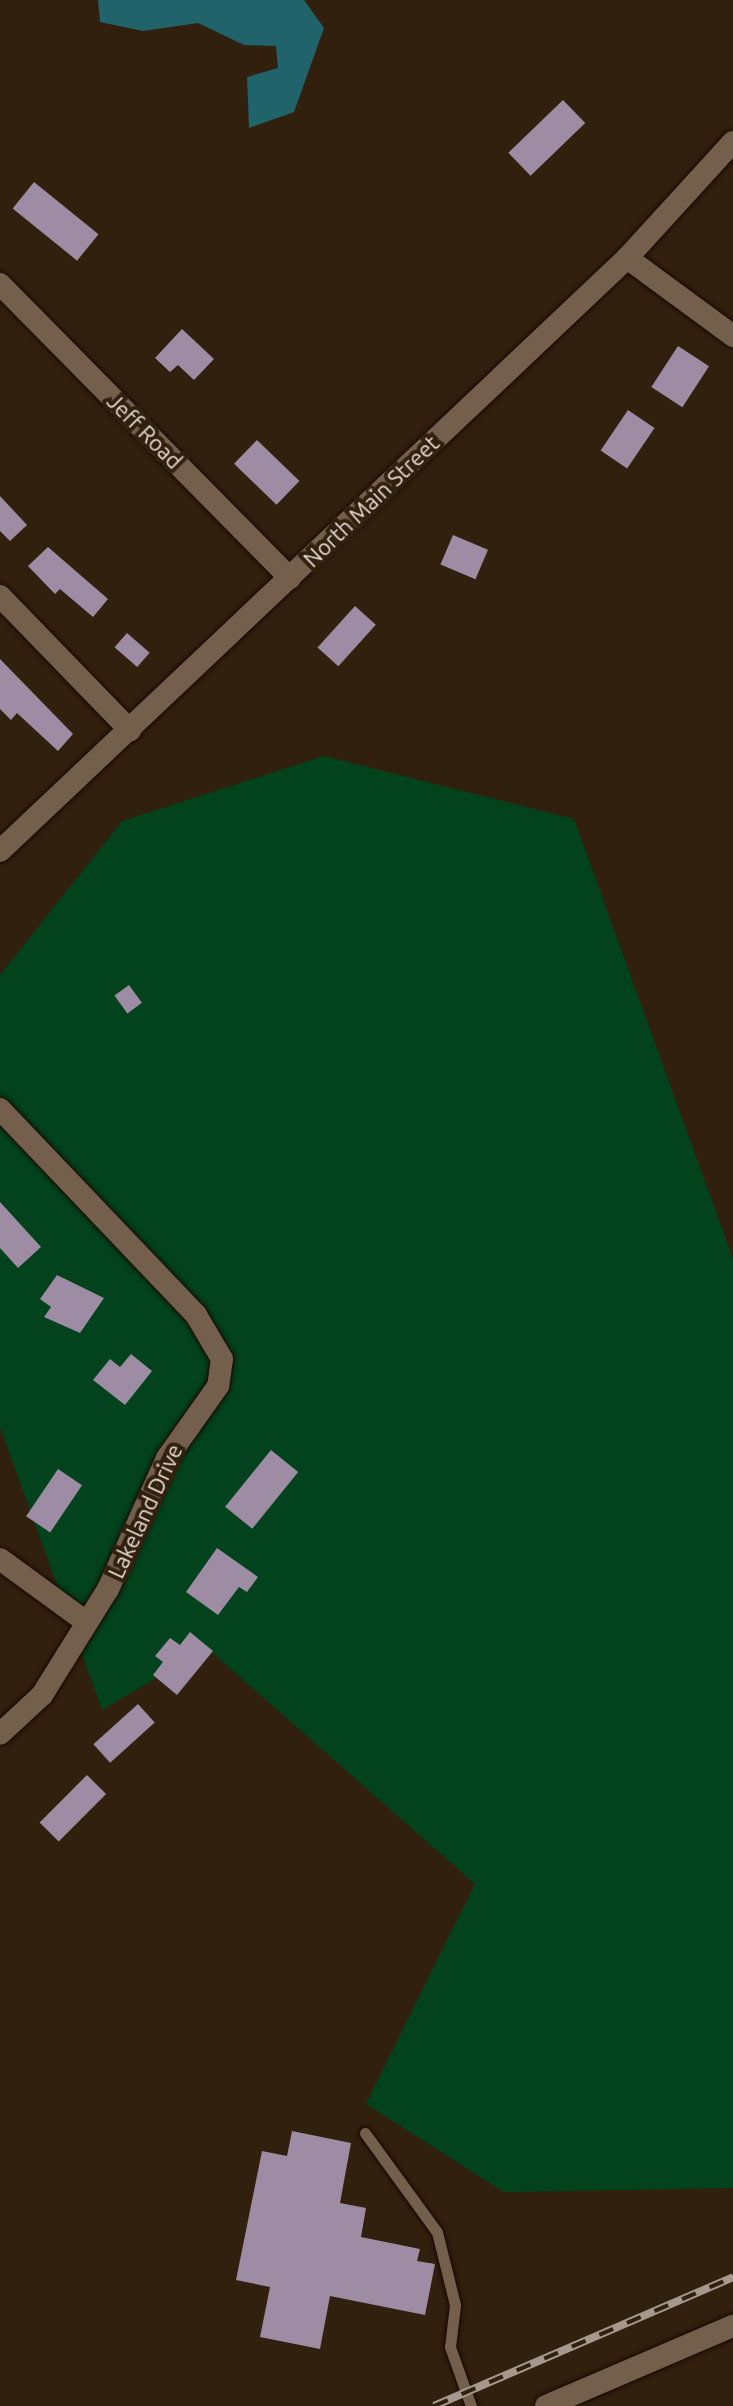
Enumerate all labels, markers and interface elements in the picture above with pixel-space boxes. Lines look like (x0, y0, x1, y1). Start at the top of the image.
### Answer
street label: Jeff Road (102, 388, 188, 474)
street label: North Main Street (298, 430, 444, 572)
street label: Lakeland Drive (102, 1440, 188, 1582)

